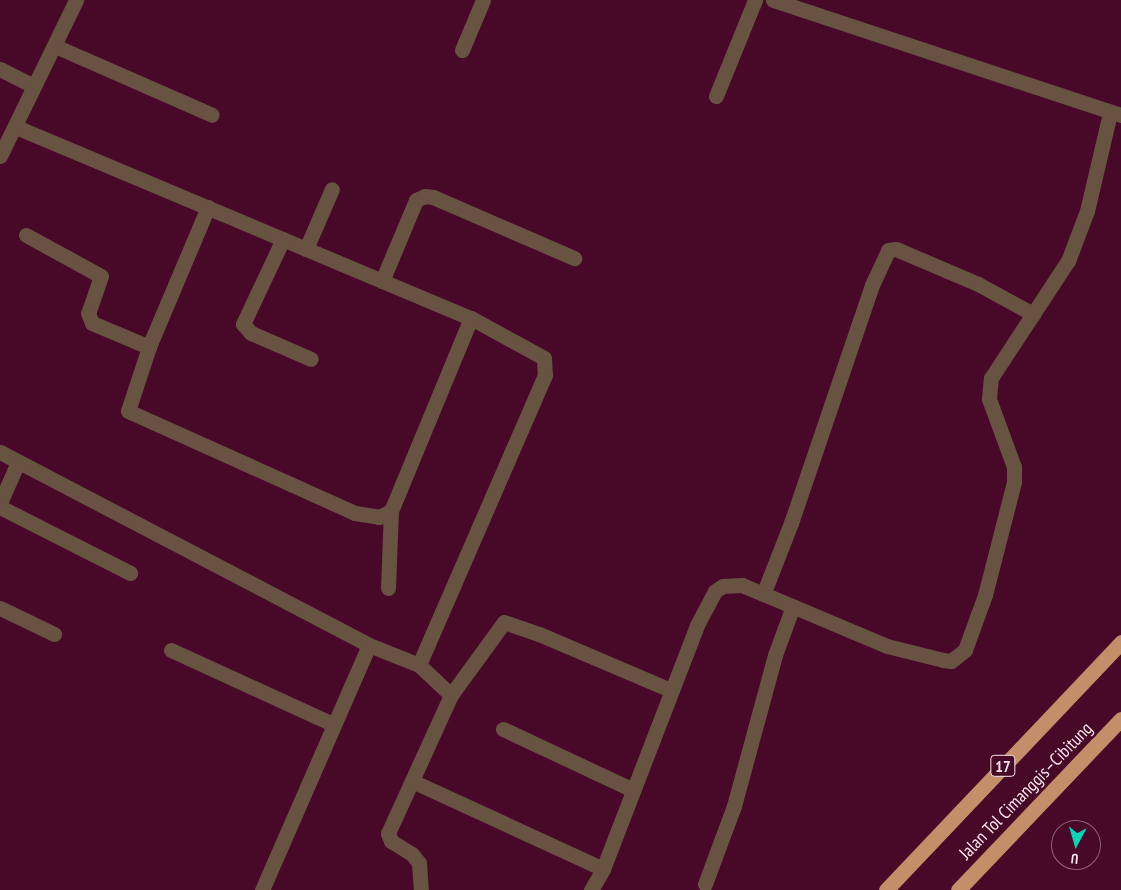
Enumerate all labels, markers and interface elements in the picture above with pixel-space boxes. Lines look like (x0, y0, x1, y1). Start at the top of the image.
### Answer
street label: Jalan Tol Cimanggis–Cibitung (955, 718, 1097, 864)
road number: 17 (989, 752, 1017, 779)
north arrow (1051, 820, 1101, 870)
text: U (1070, 850, 1079, 868)

